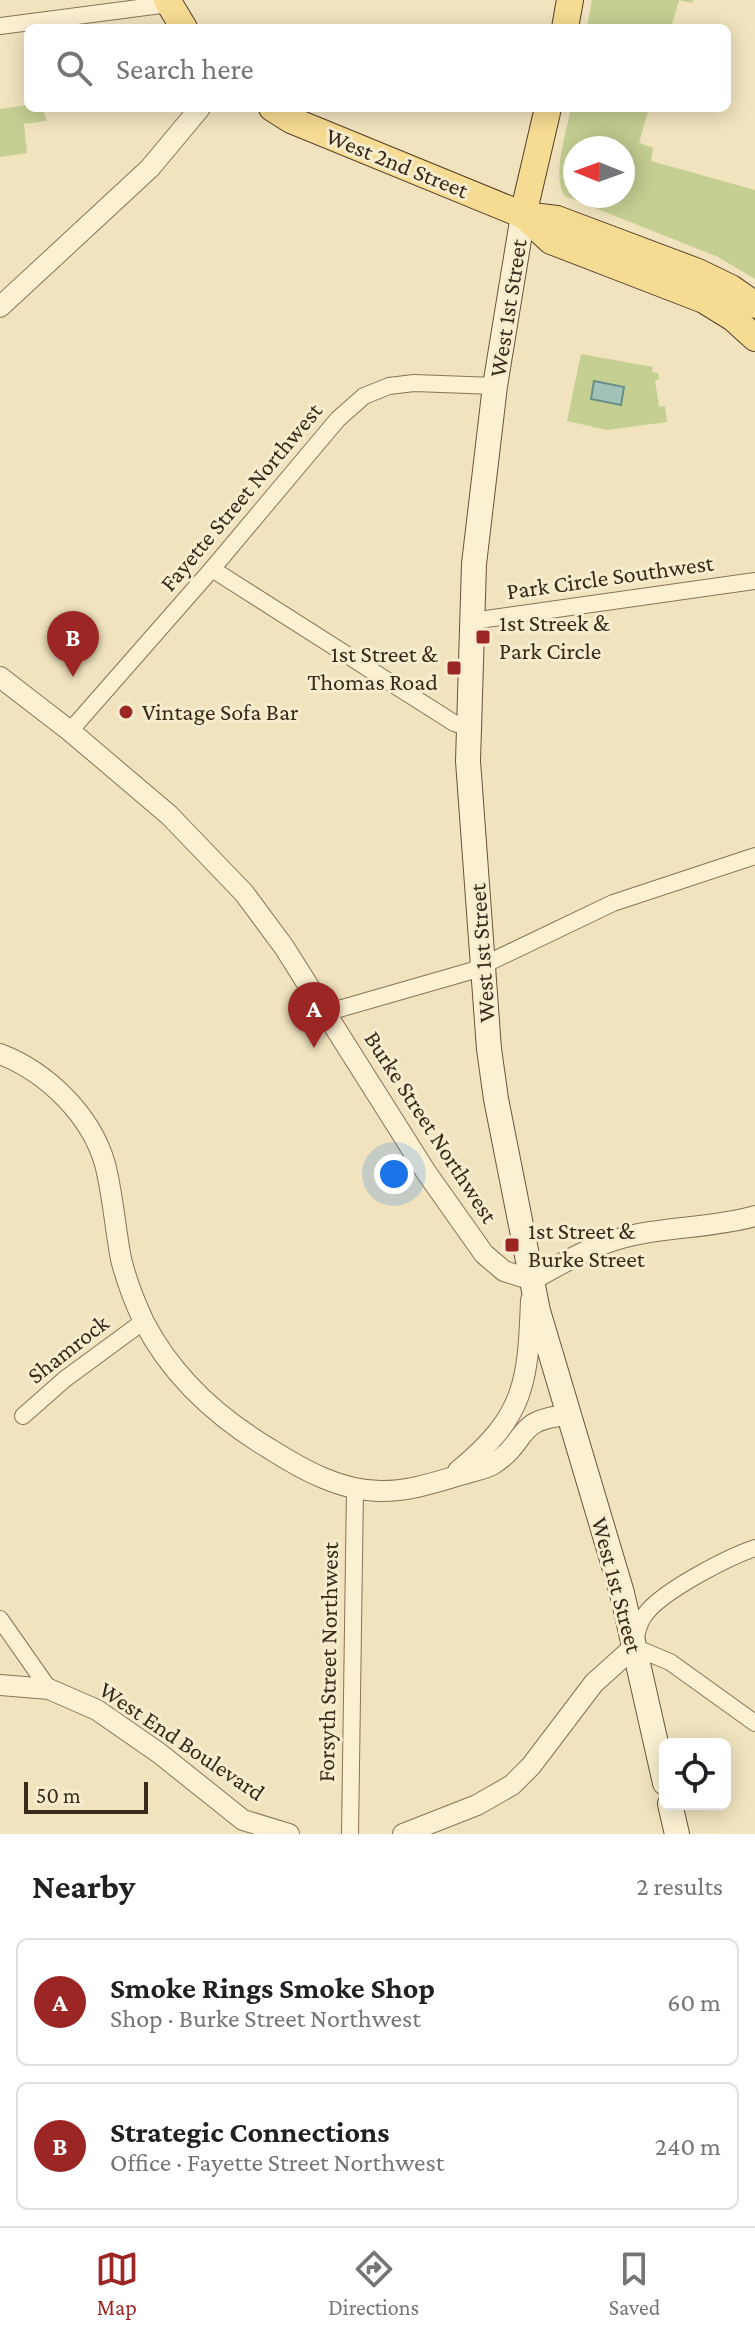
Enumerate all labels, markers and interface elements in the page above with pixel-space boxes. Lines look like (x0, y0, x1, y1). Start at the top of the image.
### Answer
search box (24, 24, 731, 112)
icon: search (52, 46, 96, 90)
text: Search here (116, 52, 254, 85)
street label: West 2nd Street (322, 122, 473, 204)
north arrow (563, 136, 635, 208)
street label: West 1st Street (483, 236, 532, 379)
street label: Fayette Street Northwest (154, 396, 328, 596)
street label: Park Circle Southwest (505, 548, 716, 604)
place label: 1st Streek & Park Circle (499, 609, 610, 664)
pin: B (47, 611, 99, 677)
marker: 1st Streek & Park Circle (474, 628, 492, 646)
place label: 1st Street & Thomas Road (307, 640, 438, 695)
marker: 1st Street & Thomas Road (445, 659, 463, 677)
place label: Vintage Sofa Bar (142, 698, 299, 725)
marker: Vintage Sofa Bar (117, 703, 135, 721)
street label: West 1st Street (463, 881, 500, 1024)
pin: A (288, 982, 340, 1048)
street label: Burke Street Northwest (359, 1026, 504, 1229)
your location (374, 1154, 414, 1194)
place label: 1st Street & Burke Street (528, 1217, 646, 1272)
marker: 1st Street & Burke Street (503, 1236, 521, 1254)
street label: Shamrock (22, 1308, 114, 1389)
street label: West 1st Street (586, 1514, 649, 1657)
street label: Forsyth Street Northwest (312, 1541, 343, 1782)
street label: West End Boulevard (94, 1675, 270, 1806)
map controls (659, 1738, 731, 1810)
button: locate (659, 1738, 731, 1810)
scale bar (24, 1778, 148, 1814)
text: 50 m (36, 1783, 81, 1808)
text: Nearby (32, 1868, 135, 1905)
text: 2 results (636, 1872, 723, 1901)
text: Smoke Rings Smoke Shop (110, 1971, 435, 2004)
text: A (52, 1988, 68, 2017)
text: 60 m (667, 1988, 721, 2017)
text: Shop · Burke Street Northwest (110, 2004, 421, 2033)
text: Strategic Connections (110, 2115, 389, 2148)
text: B (52, 2132, 68, 2161)
text: 240 m (655, 2132, 721, 2161)
text: Office · Fayette Street Northwest (110, 2148, 444, 2177)
tab: Map (95, 2247, 139, 2320)
tab: Directions (328, 2247, 419, 2320)
tab: Saved (609, 2247, 660, 2320)

